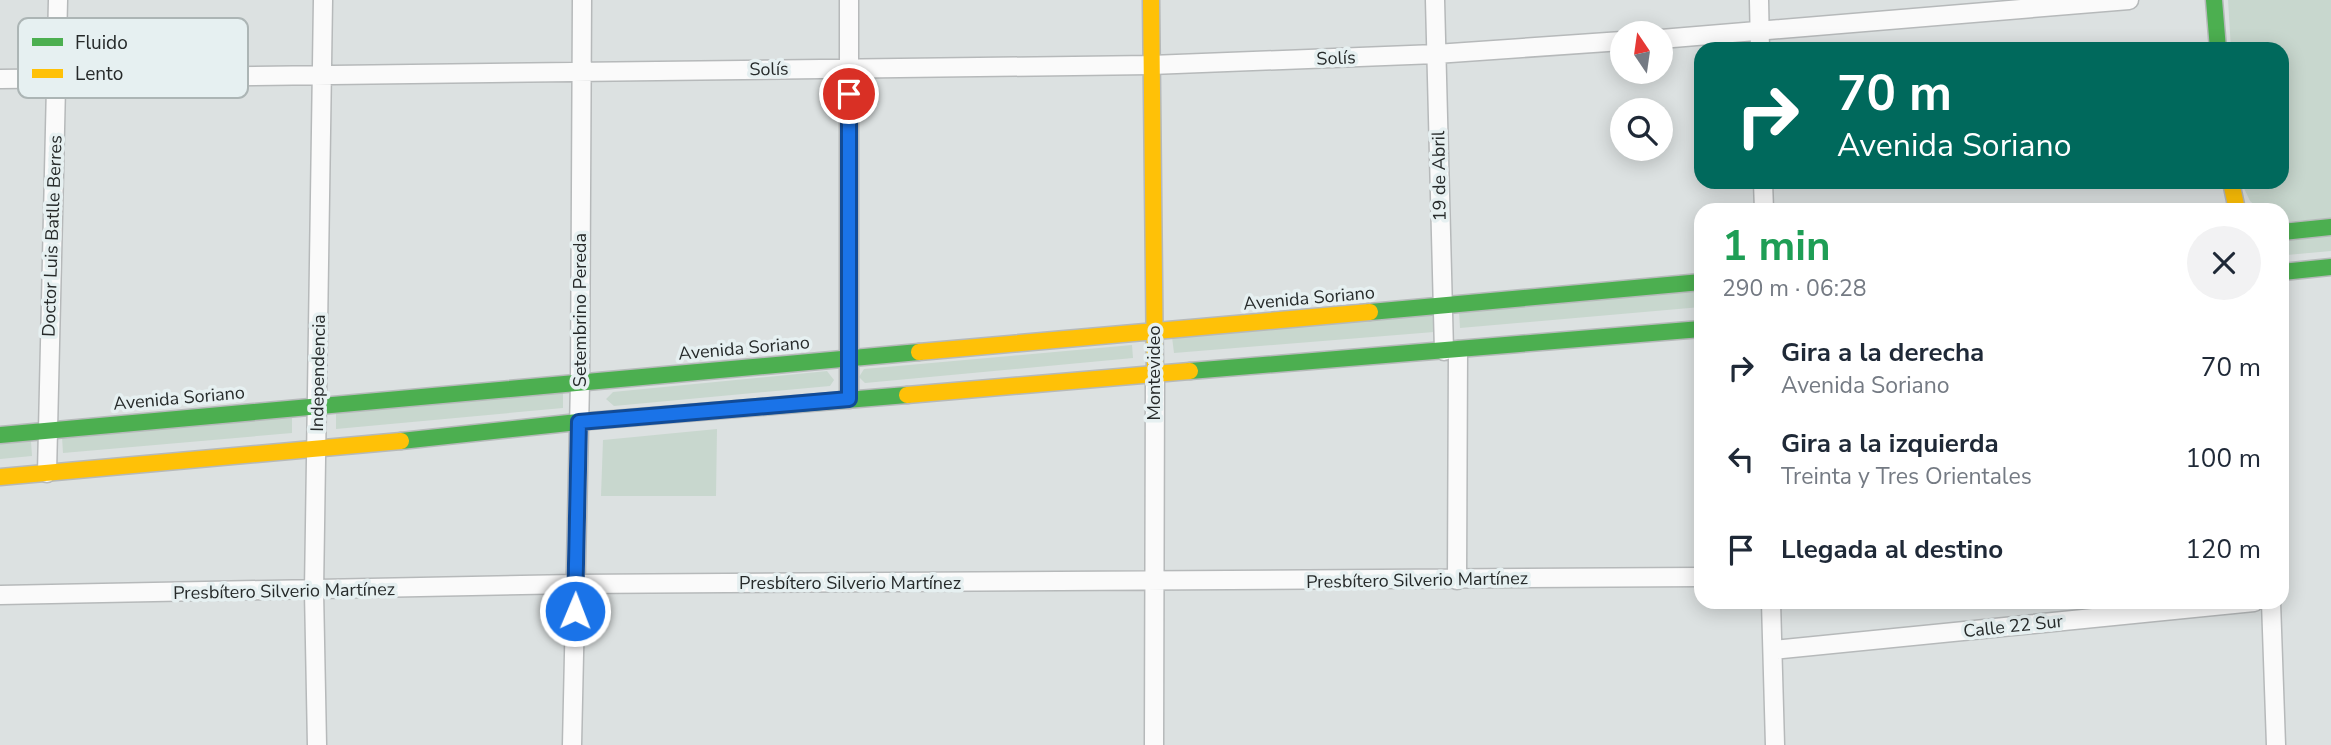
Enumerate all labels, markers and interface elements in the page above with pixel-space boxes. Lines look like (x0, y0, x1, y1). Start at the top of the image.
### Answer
legend (18, 18, 248, 98)
north arrow (1610, 21, 1673, 84)
map controls (1610, 21, 1673, 161)
text: Fluido (75, 30, 128, 56)
street label: Solís (1316, 45, 1356, 71)
street label: Solís (749, 57, 789, 81)
text: 70 m (1837, 60, 1952, 127)
text: Lento (75, 61, 123, 87)
pin (819, 64, 879, 124)
icon: right (1722, 70, 1813, 161)
icon: arrive (830, 75, 868, 113)
button: search (1610, 98, 1673, 161)
text: Avenida Soriano (1837, 124, 2071, 167)
street label: 19 de Abril (1426, 130, 1452, 221)
street label: Doctor Luis Batlle Berres (36, 135, 68, 337)
text: 1 min (1722, 218, 1831, 275)
button: close (2187, 226, 2261, 300)
street label: Setembrino Pereda (568, 233, 592, 387)
text: 290 m · 06:28 (1722, 273, 1867, 304)
street label: Avenida Soriano (1242, 280, 1376, 316)
street label: Independencia (305, 314, 331, 432)
street label: Montevideo (1142, 326, 1166, 420)
street label: Avenida Soriano (677, 330, 811, 366)
text: Gira a la derecha (1781, 335, 1984, 370)
icon: right (1722, 349, 1760, 387)
text: 70 m (2201, 350, 2261, 385)
text: Avenida Soriano (1781, 370, 1950, 401)
street label: Avenida Soriano (112, 380, 246, 416)
text: Gira a la izquierda (1781, 426, 1999, 461)
icon: left (1722, 440, 1760, 478)
text: 100 m (2185, 441, 2261, 476)
text: Treinta y Tres Orientales (1781, 461, 2032, 492)
icon: arrive (1722, 531, 1760, 569)
text: Llegada al destino (1781, 532, 2003, 567)
text: 120 m (2185, 532, 2261, 567)
street label: Presbítero Silverio Martínez (1306, 566, 1528, 594)
street label: Presbítero Silverio Martínez (739, 571, 961, 595)
position arrow (538, 574, 612, 648)
street label: Presbítero Silverio Martínez (173, 577, 395, 605)
street label: Calle 22 Sur (1962, 609, 2065, 643)

